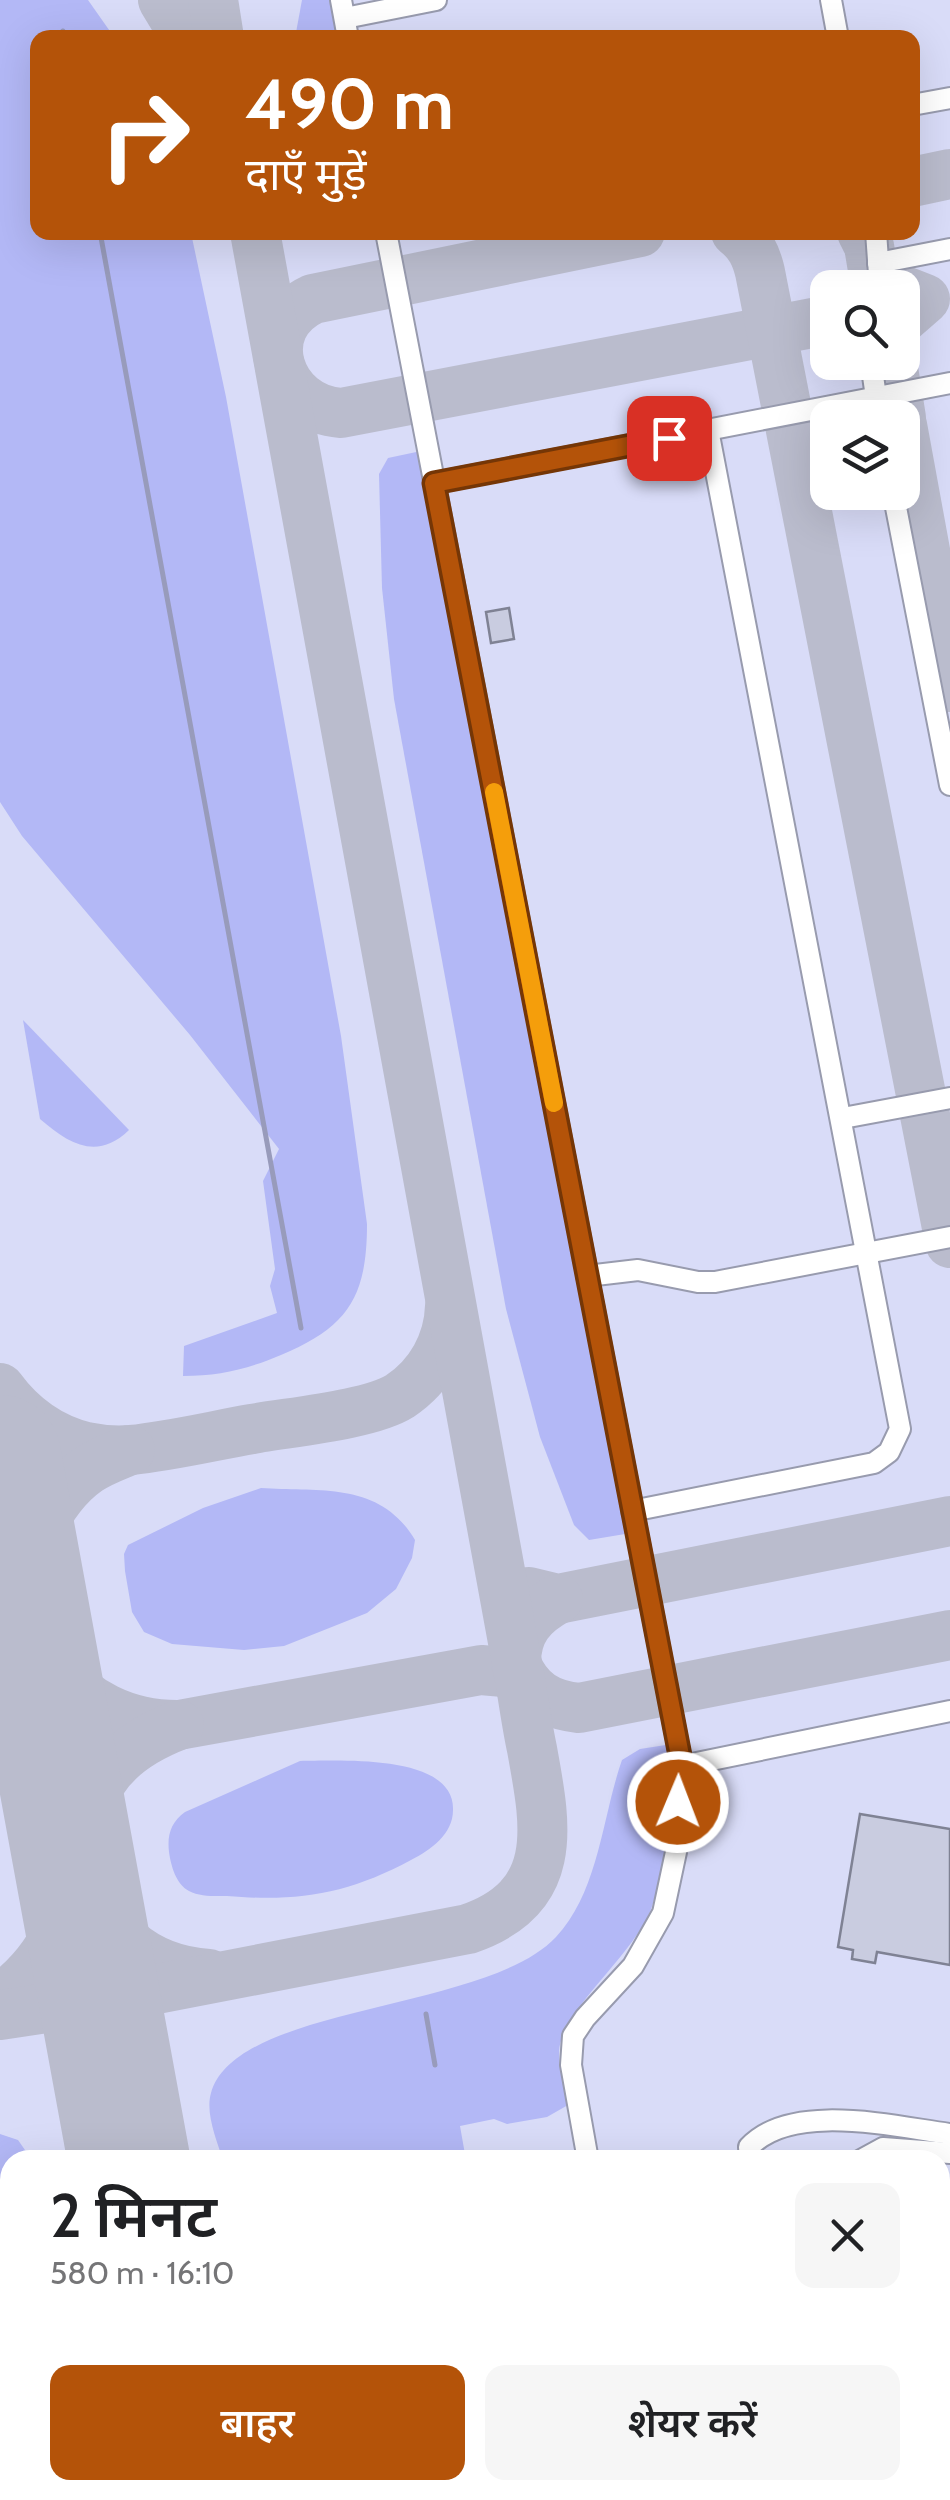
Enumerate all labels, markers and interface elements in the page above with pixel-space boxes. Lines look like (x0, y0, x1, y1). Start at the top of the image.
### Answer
text: 490 m (245, 61, 454, 147)
icon: right (80, 70, 210, 200)
text: दाएँ मुड़ें (245, 147, 367, 201)
map controls (810, 270, 920, 510)
button: search (810, 270, 920, 380)
pin (627, 396, 712, 481)
button: layers (810, 400, 920, 510)
icon: arrive (642, 411, 697, 466)
position arrow (626, 1750, 730, 1854)
text: 2 मिनट (50, 2179, 217, 2252)
button: close (795, 2183, 900, 2288)
text: 580 m · 16:10 (50, 2253, 234, 2292)
button: बाहर (50, 2365, 465, 2480)
button: शेयर करें (485, 2365, 900, 2480)

